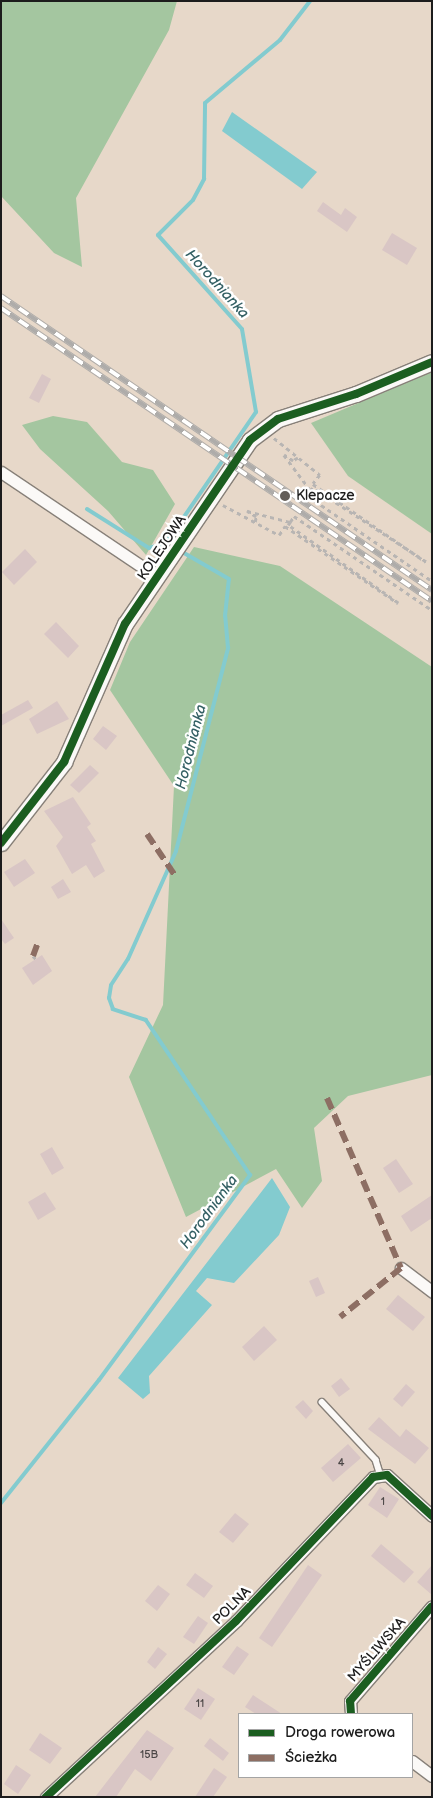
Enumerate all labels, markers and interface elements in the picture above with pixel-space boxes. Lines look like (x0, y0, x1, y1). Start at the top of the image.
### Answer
water label: Horodnianka (181, 246, 253, 322)
place label: Klepacze (296, 488, 355, 504)
marker: Klepacze (278, 489, 292, 503)
street label: KOLEJOWA (134, 512, 190, 584)
water label: Horodnianka (172, 703, 210, 791)
water label: Horodnianka (176, 1172, 242, 1252)
house number: 4 (338, 1456, 344, 1470)
house number: 1 (381, 1495, 385, 1509)
street label: POLNA (210, 1584, 254, 1628)
street label: MYŚLIWSKA (344, 1614, 410, 1686)
house number: 11 (196, 1697, 204, 1711)
legend (238, 1713, 413, 1778)
text: Droga rowerowa (285, 1723, 395, 1742)
house number: 15B (140, 1748, 158, 1762)
text: Ścieżka (285, 1748, 337, 1767)

